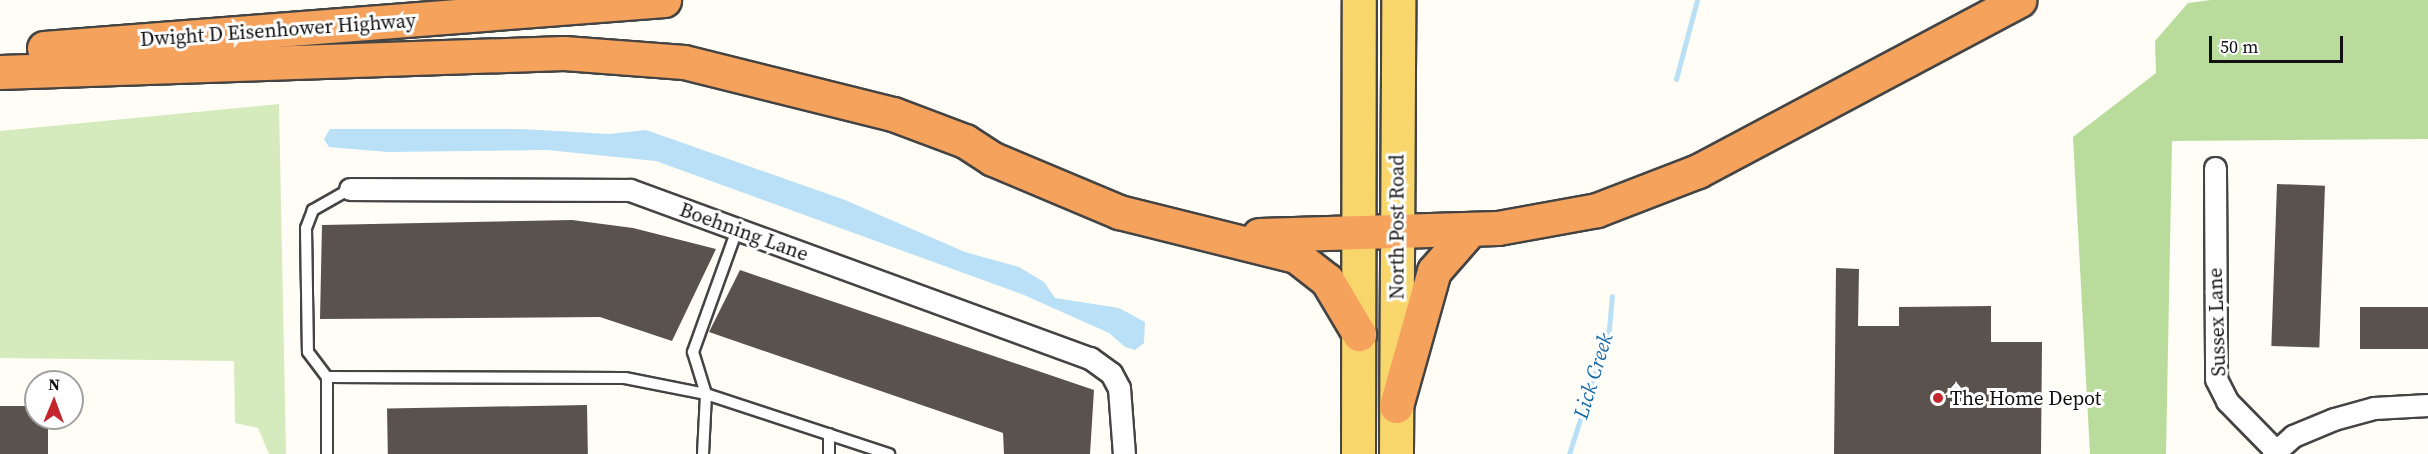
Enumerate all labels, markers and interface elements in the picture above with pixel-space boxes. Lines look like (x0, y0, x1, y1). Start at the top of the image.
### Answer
street label: Dwight D Eisenhower Highway (139, 8, 417, 52)
scale bar (2212, 24, 2346, 62)
text: 50 m (2220, 34, 2258, 59)
street label: North Post Road (1385, 155, 1409, 299)
street label: Boehning Lane (676, 198, 812, 266)
street label: Sussex Lane (2203, 267, 2231, 377)
water label: Lick Creek (1568, 330, 1618, 422)
north arrow (24, 370, 84, 430)
text: N (48, 373, 60, 395)
place label: The Home Depot (1950, 386, 2101, 410)
marker: The Home Depot (1931, 391, 1945, 405)

